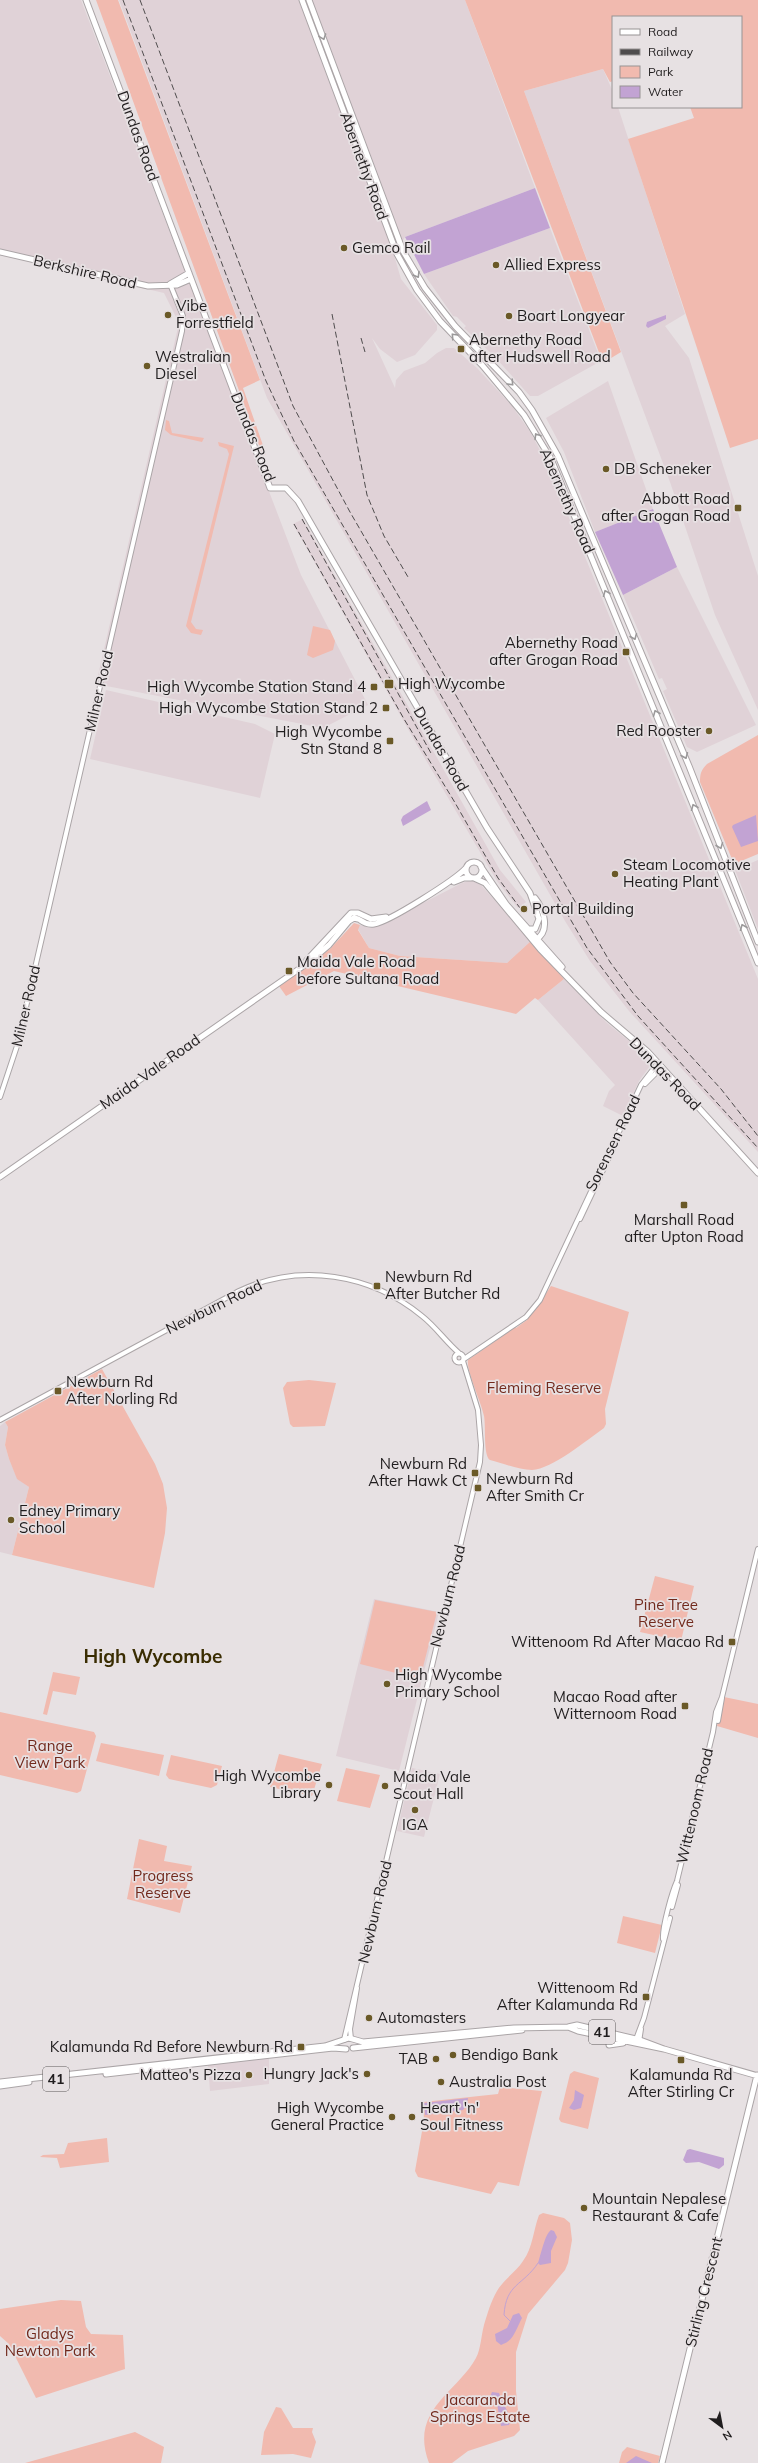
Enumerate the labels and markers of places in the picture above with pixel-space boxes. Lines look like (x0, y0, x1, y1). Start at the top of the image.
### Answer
place label: Gemco Rail (352, 238, 431, 257)
marker: Gemco Rail (339, 243, 349, 253)
place label: Allied Express (504, 255, 601, 274)
marker: Allied Express (491, 260, 501, 270)
place label: Vibe Forrestfield (176, 296, 254, 332)
place label: Boart Longyear (517, 306, 625, 325)
marker: Vibe Forrestfield (163, 310, 173, 320)
marker: Boart Longyear (504, 311, 514, 321)
place label: Abernethy Road after Hudswell Road (469, 330, 611, 366)
marker: Abernethy Road after Hudswell Road (456, 344, 466, 354)
place label: Westralian Diesel (155, 347, 231, 383)
marker: Westralian Diesel (142, 361, 152, 371)
place label: DB Scheneker (614, 459, 712, 478)
marker: DB Scheneker (601, 464, 611, 474)
place label: Abbott Road after Grogan Road (601, 489, 730, 525)
marker: Abbott Road after Grogan Road (733, 503, 743, 513)
place label: Abernethy Road after Grogan Road (489, 633, 618, 669)
marker: Abernethy Road after Grogan Road (621, 647, 631, 657)
place label: High Wycombe (398, 674, 505, 693)
place label: High Wycombe Station Stand 4 (147, 677, 366, 696)
marker: High Wycombe (383, 678, 395, 690)
marker: High Wycombe Station Stand 4 (369, 682, 379, 692)
place label: High Wycombe Station Stand 2 (159, 698, 378, 717)
marker: High Wycombe Station Stand 2 (381, 703, 391, 713)
place label: Red Rooster (616, 721, 702, 740)
place label: High Wycombe Stn Stand 8 (275, 722, 382, 758)
marker: Red Rooster (704, 726, 714, 736)
marker: High Wycombe Stn Stand 8 (385, 736, 395, 746)
place label: Steam Locomotive Heating Plant (623, 855, 751, 891)
marker: Steam Locomotive Heating Plant (610, 869, 620, 879)
place label: Portal Building (532, 899, 634, 918)
marker: Portal Building (519, 904, 529, 914)
place label: Maida Vale Road before Sultana Road (297, 952, 439, 988)
marker: Maida Vale Road before Sultana Road (284, 966, 294, 976)
marker: Marshall Road after Upton Road (679, 1200, 689, 1210)
place label: Marshall Road after Upton Road (624, 1210, 744, 1246)
place label: Newburn Rd After Butcher Rd (385, 1267, 500, 1303)
marker: Newburn Rd After Butcher Rd (372, 1281, 382, 1291)
place label: Newburn Rd After Norling Rd (66, 1372, 178, 1408)
marker: Newburn Rd After Norling Rd (53, 1386, 63, 1396)
place label: Newburn Rd After Hawk Ct (368, 1454, 467, 1490)
marker: Newburn Rd After Hawk Ct (470, 1468, 480, 1478)
place label: Newburn Rd After Smith Cr (486, 1469, 585, 1505)
marker: Newburn Rd After Smith Cr (473, 1483, 483, 1493)
place label: Edney Primary School (19, 1501, 120, 1537)
marker: Edney Primary School (6, 1515, 16, 1525)
place label: Wittenoom Rd After Macao Rd (511, 1632, 724, 1651)
marker: Wittenoom Rd After Macao Rd (727, 1637, 737, 1647)
place label: High Wycombe Primary School (395, 1665, 502, 1701)
marker: High Wycombe Primary School (382, 1679, 392, 1689)
place label: Macao Road after Witternoom Road (553, 1687, 678, 1723)
marker: Macao Road after Witternoom Road (680, 1701, 690, 1711)
place label: High Wycombe Library (214, 1766, 321, 1802)
place label: Maida Vale Scout Hall (393, 1767, 471, 1803)
marker: High Wycombe Library (324, 1780, 334, 1790)
marker: Maida Vale Scout Hall (380, 1781, 390, 1791)
marker: IGA (410, 1805, 420, 1815)
place label: IGA (402, 1815, 428, 1834)
place label: Wittenoom Rd After Kalamunda Rd (497, 1978, 638, 2014)
marker: Wittenoom Rd After Kalamunda Rd (641, 1992, 651, 2002)
place label: Automasters (377, 2008, 466, 2027)
marker: Automasters (364, 2013, 374, 2023)
place label: Kalamunda Rd Before Newburn Rd (50, 2037, 293, 2056)
marker: Kalamunda Rd Before Newburn Rd (296, 2042, 306, 2052)
place label: Bendigo Bank (461, 2045, 558, 2064)
place label: TAB (399, 2049, 428, 2068)
marker: Bendigo Bank (448, 2050, 458, 2060)
marker: TAB (431, 2054, 441, 2064)
marker: Kalamunda Rd After Stirling Cr (676, 2055, 686, 2065)
place label: Hungry Jack's (263, 2064, 359, 2083)
place label: Matteo's Pizza (140, 2065, 241, 2084)
place label: Kalamunda Rd After Stirling Cr (628, 2065, 735, 2101)
marker: Hungry Jack's (362, 2069, 372, 2079)
marker: Matteo's Pizza (244, 2070, 254, 2080)
place label: Australia Post (449, 2072, 546, 2091)
marker: Australia Post (436, 2077, 446, 2087)
place label: High Wycombe General Practice (270, 2098, 384, 2134)
place label: Heart 'n' Soul Fitness (420, 2098, 503, 2134)
marker: High Wycombe General Practice (387, 2112, 397, 2122)
marker: Heart 'n' Soul Fitness (407, 2112, 417, 2122)
place label: Mountain Nepalese Restaurant & Cafe (592, 2189, 726, 2225)
marker: Mountain Nepalese Restaurant & Cafe (579, 2203, 589, 2213)

